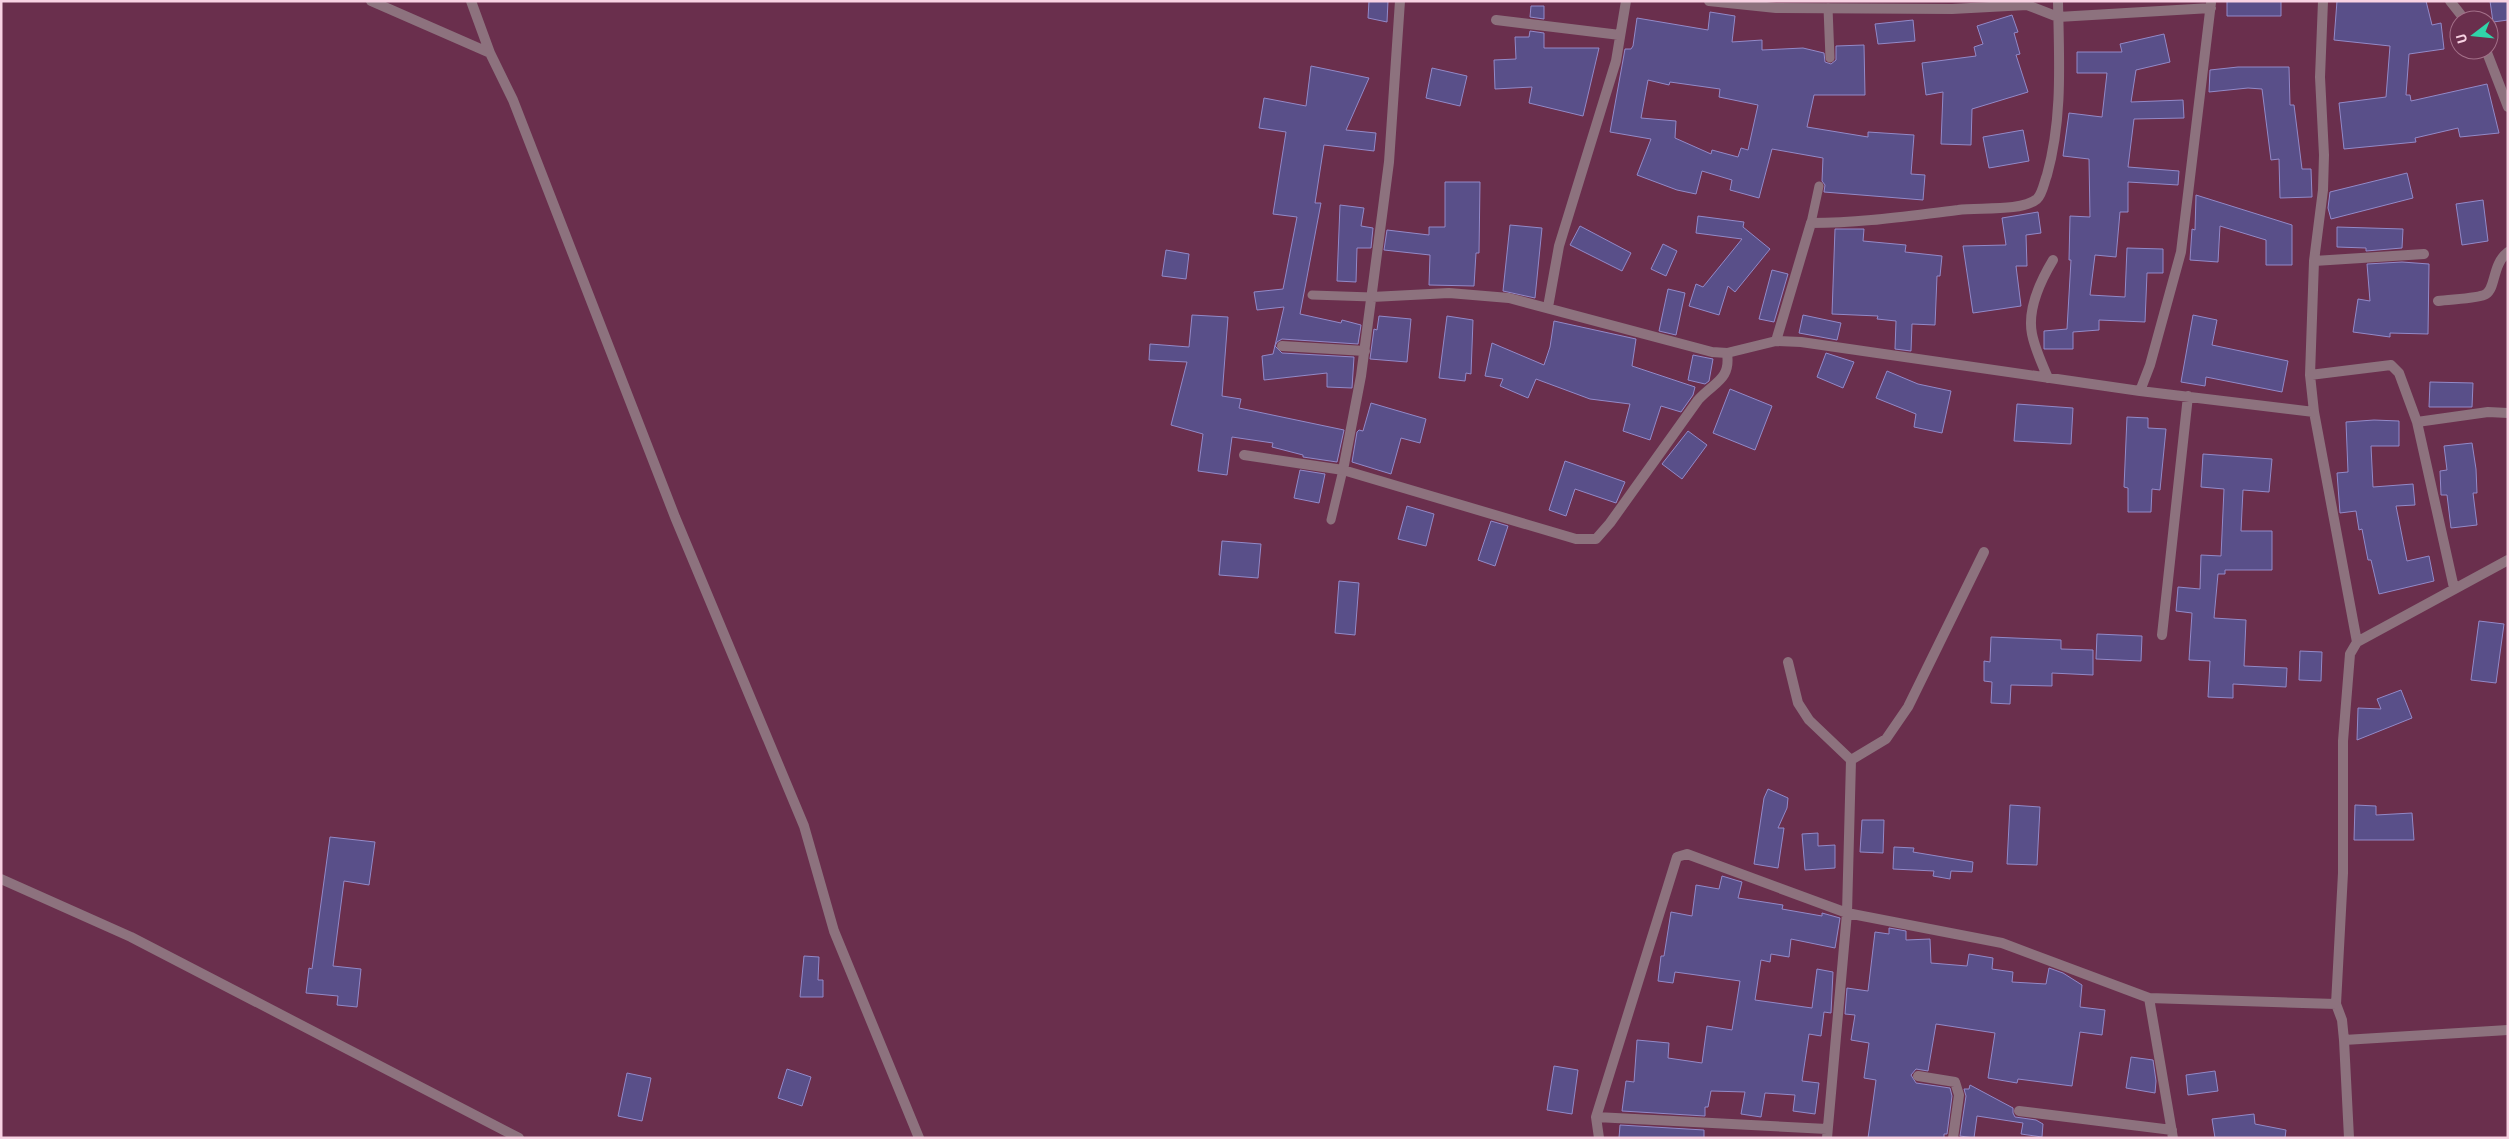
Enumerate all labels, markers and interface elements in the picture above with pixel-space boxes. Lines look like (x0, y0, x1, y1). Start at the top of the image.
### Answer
north arrow (2449, 10, 2499, 60)
text: U (2452, 32, 2470, 45)

